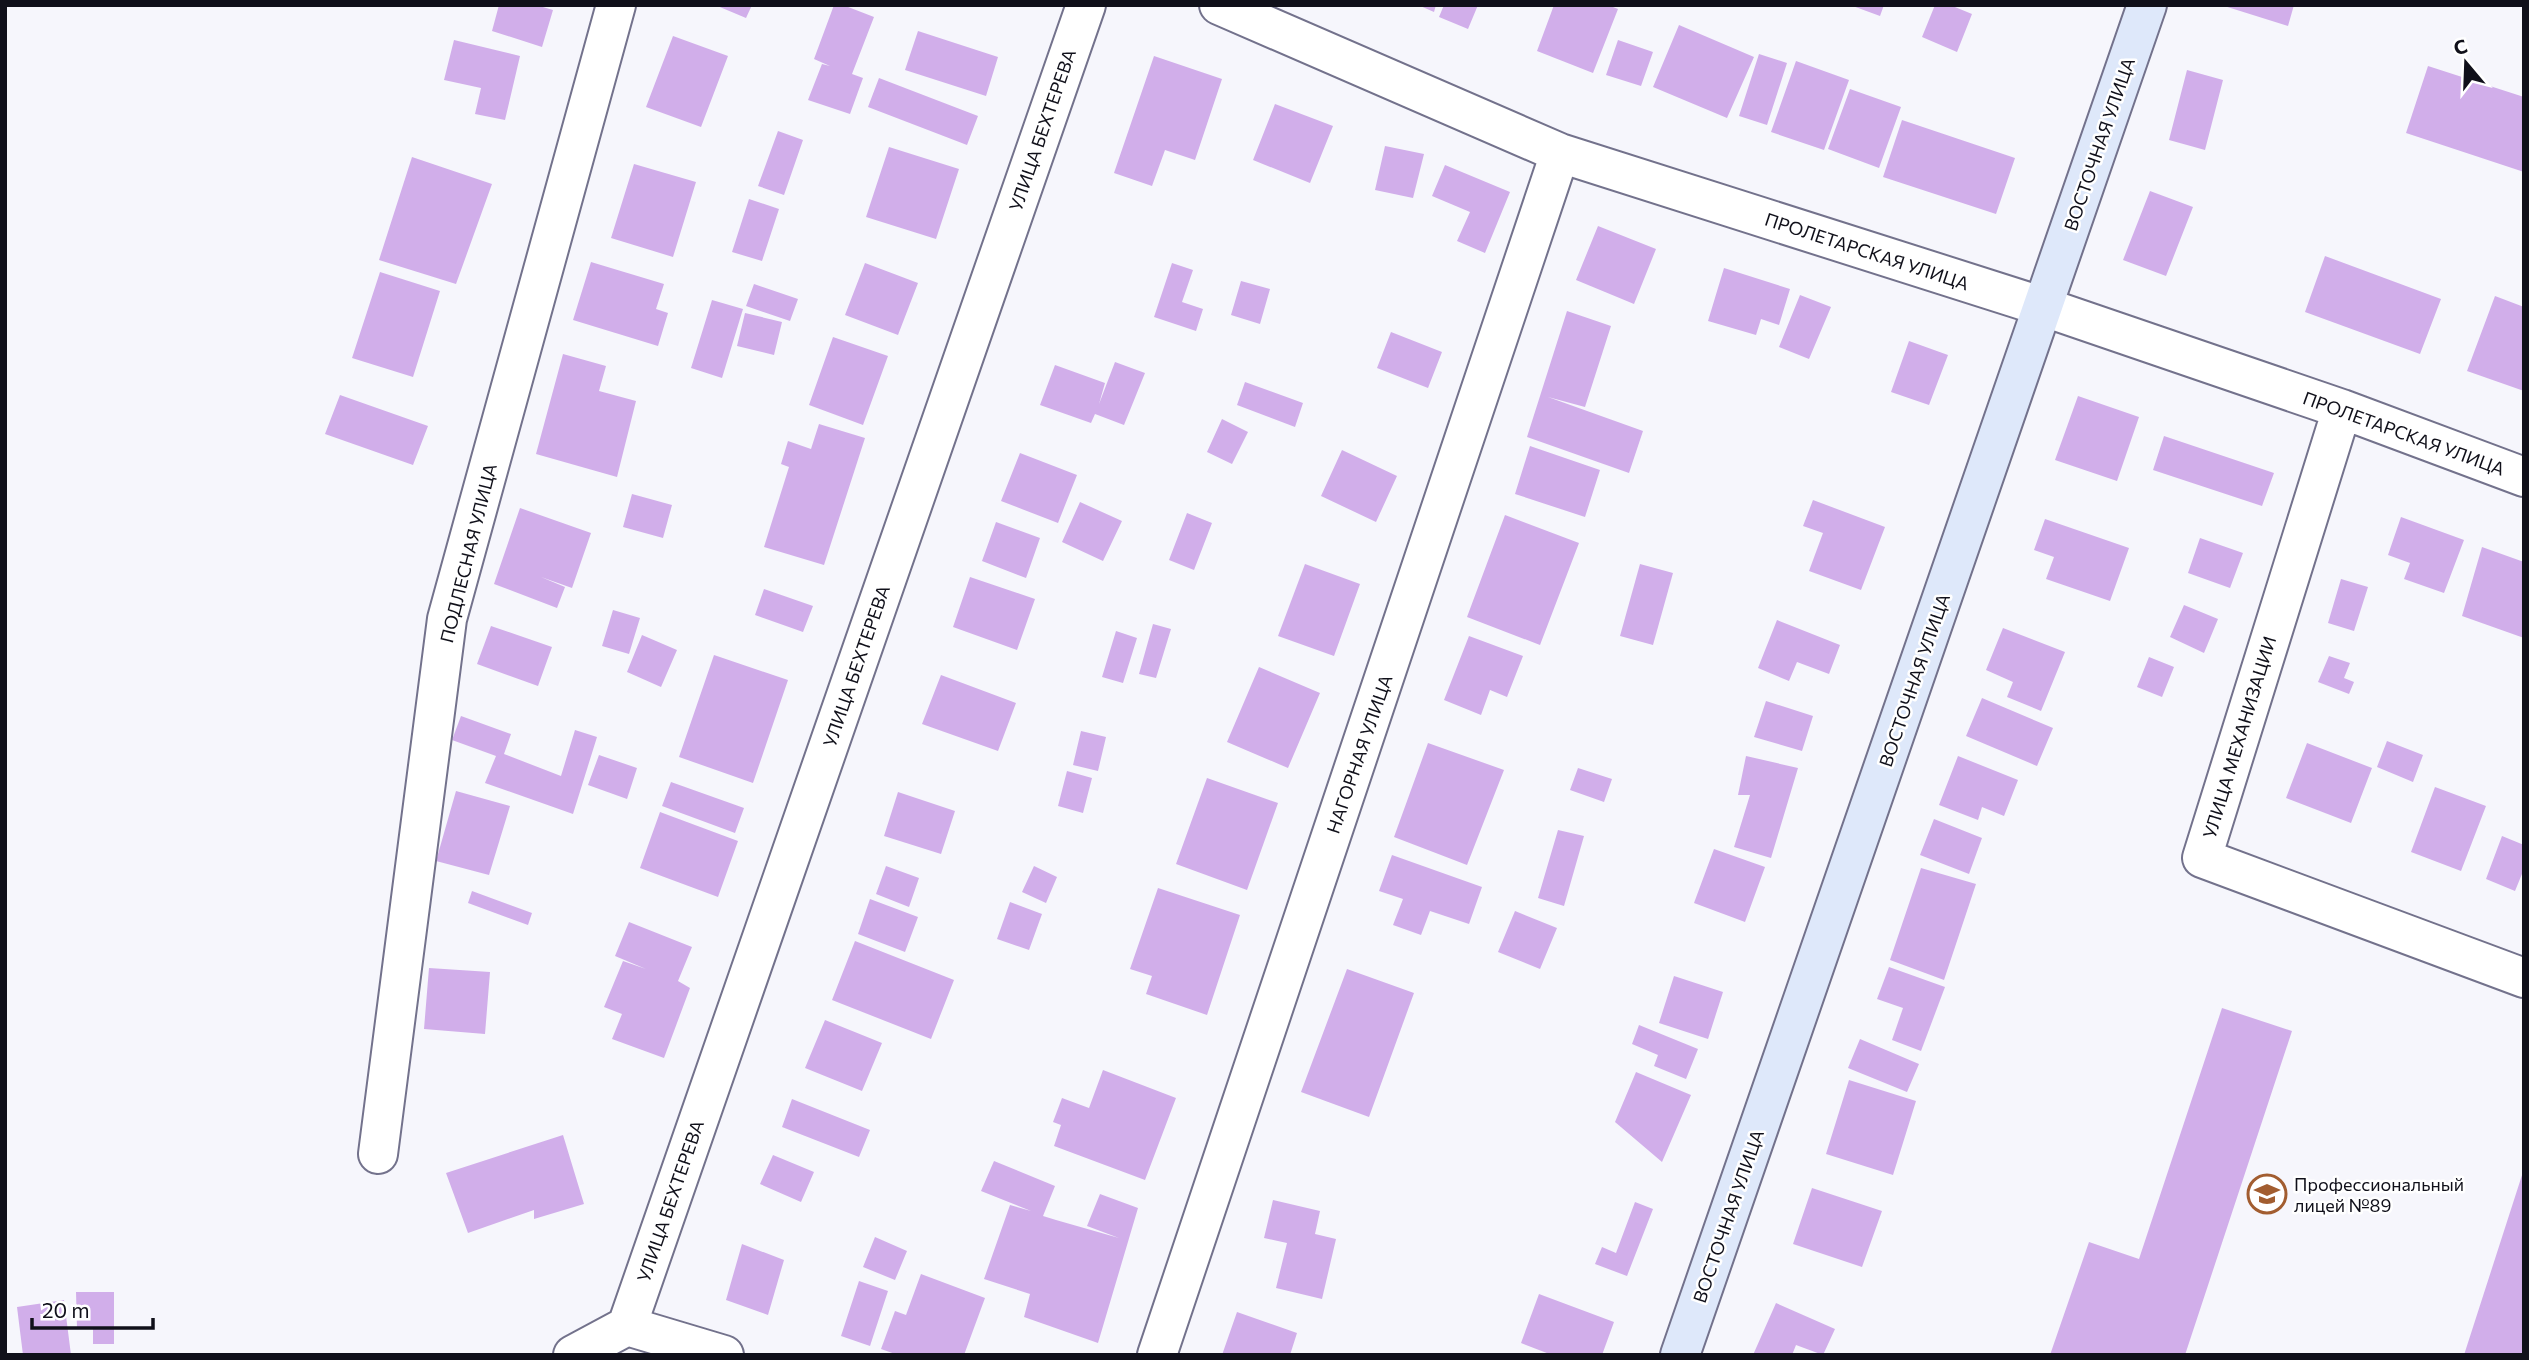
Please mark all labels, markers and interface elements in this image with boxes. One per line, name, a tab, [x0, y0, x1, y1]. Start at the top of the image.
north arrow	[2431, 28, 2501, 98]
text: С	[2450, 33, 2470, 59]
street label: УЛИЦА БЕХТЕРЕВА	[1004, 46, 1080, 214]
street label: ВОСТОЧНАЯ УЛИЦА	[2059, 55, 2139, 233]
street label: ПРОЛЕТАРСКАЯ УЛИЦА	[1762, 208, 1972, 294]
street label: ПРОЛЕТАРСКАЯ УЛИЦА	[2300, 386, 2508, 480]
street label: ПОДЛЕСНАЯ УЛИЦА	[435, 461, 501, 645]
street label: УЛИЦА БЕХТЕРЕВА	[818, 582, 894, 750]
street label: ВОСТОЧНАЯ УЛИЦА	[1874, 591, 1954, 769]
street label: УЛИЦА МЕХАНИЗАЦИИ	[2198, 633, 2280, 841]
street label: НАГОРНАЯ УЛИЦА	[1321, 672, 1397, 836]
street label: УЛИЦА БЕХТЕРЕВА	[632, 1117, 708, 1285]
street label: ВОСТОЧНАЯ УЛИЦА	[1688, 1127, 1768, 1305]
school or university icon: Профессиональный лицей №89	[2246, 1173, 2288, 1215]
place label: Профессиональный лицей №89	[2294, 1173, 2464, 1216]
scale bar	[32, 1286, 152, 1330]
text: 20 m	[42, 1297, 90, 1322]

